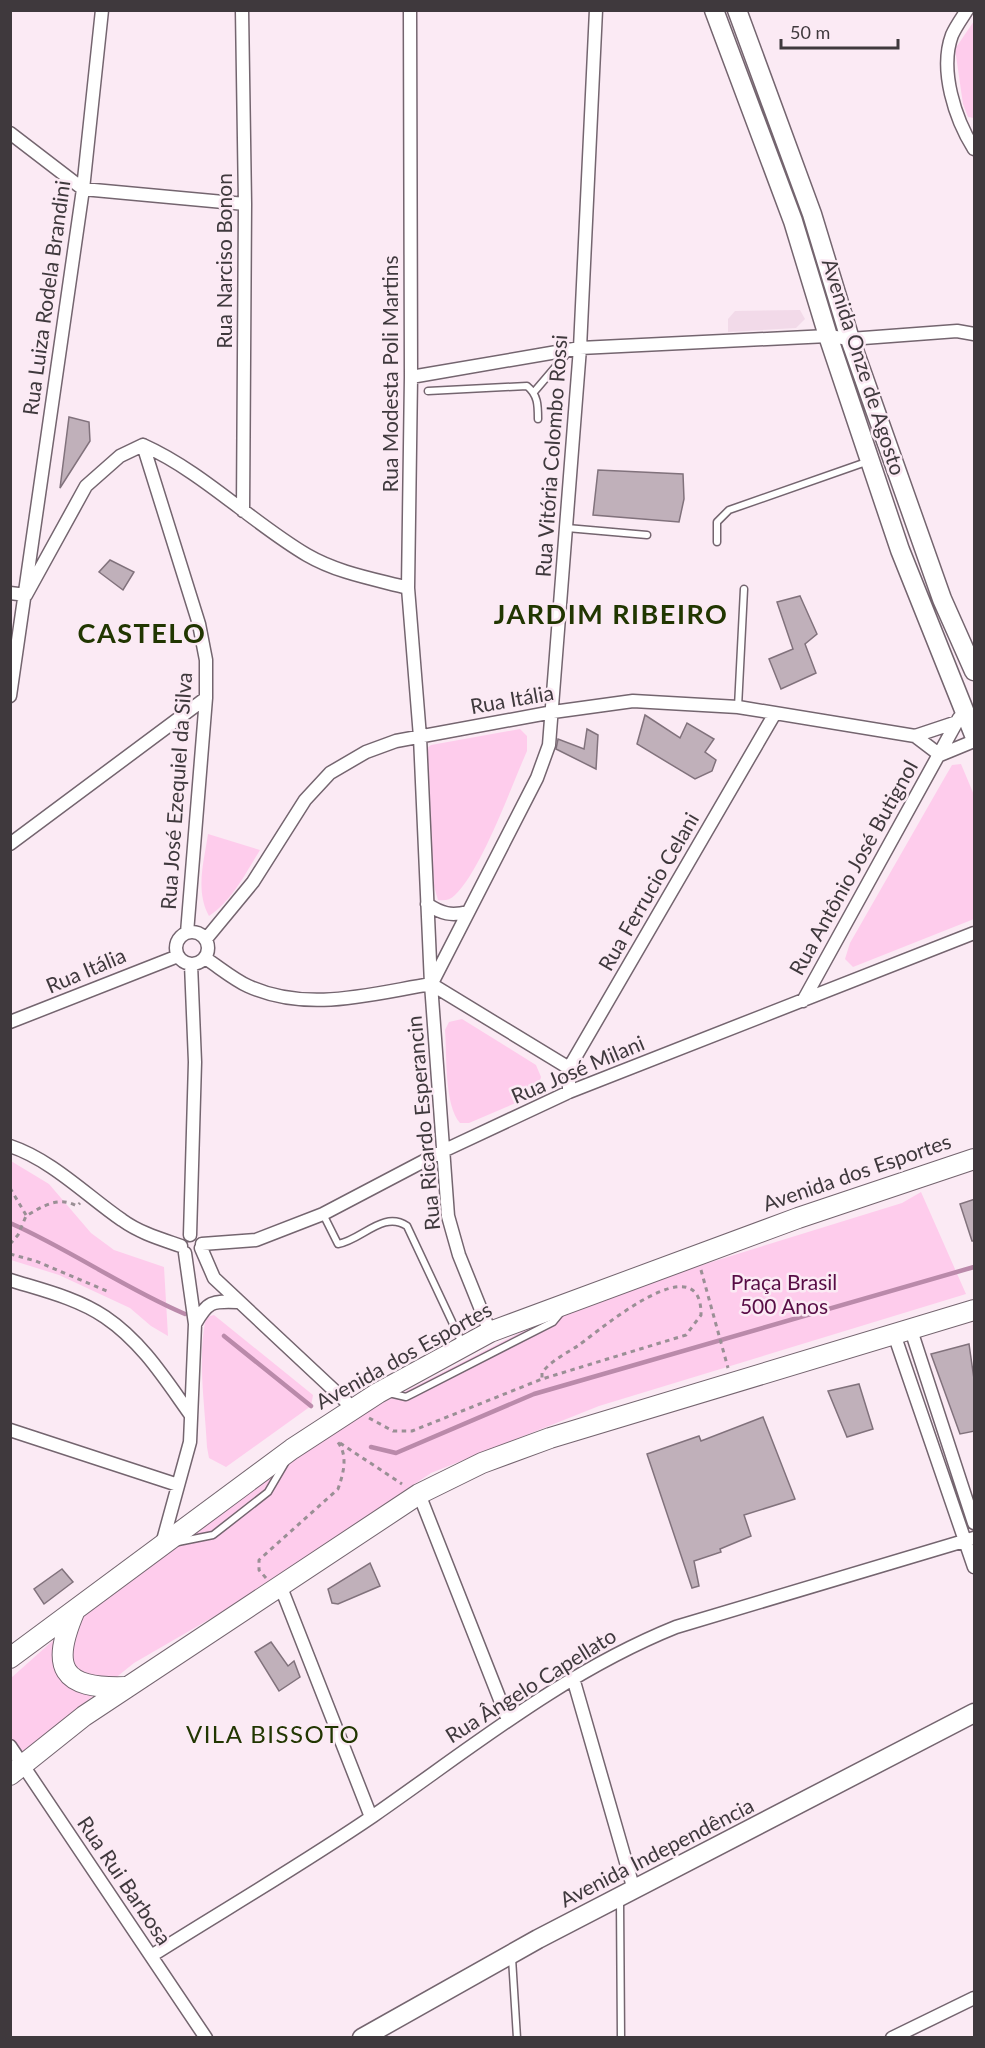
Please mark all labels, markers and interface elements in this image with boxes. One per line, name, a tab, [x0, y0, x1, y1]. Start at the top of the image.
scale bar	[781, 12, 898, 50]
text: 50 m	[790, 21, 830, 43]
street label: Rua Narciso Bonon	[211, 173, 236, 349]
street label: Rua Luiza Rodela Brandini	[17, 179, 74, 417]
street label: Avenida Onze de Agosto	[818, 255, 911, 478]
street label: Rua Modesta Poli Martins	[377, 256, 402, 492]
street label: Rua Vitória Colombo Rossi	[530, 334, 571, 578]
district label: JARDIM RIBEIRO	[494, 597, 728, 630]
district label: CASTELO	[78, 616, 206, 649]
street label: Rua José Ezequiel da Silva	[155, 671, 196, 910]
street label: Rua Itália	[468, 679, 555, 718]
street label: Rua Antônio José Butignol	[783, 756, 922, 979]
street label: Rua Ferrucio Celani	[592, 808, 703, 975]
street label: Rua Itália	[42, 942, 129, 998]
street label: Rua Ricardo Esperancin	[401, 1015, 444, 1231]
street label: Rua José Milani	[507, 1029, 648, 1108]
street label: Avenida dos Esportes	[759, 1128, 954, 1216]
park label: Praça Brasil 500 Anos	[731, 1269, 837, 1318]
street label: Avenida dos Esportes	[311, 1296, 496, 1413]
street label: Rua Ângelo Capellato	[440, 1622, 620, 1747]
district label: VILA BISSOTO	[186, 1719, 360, 1748]
street label: Avenida Independência	[555, 1792, 757, 1911]
street label: Rua Rui Barbosa	[73, 1811, 177, 1949]

